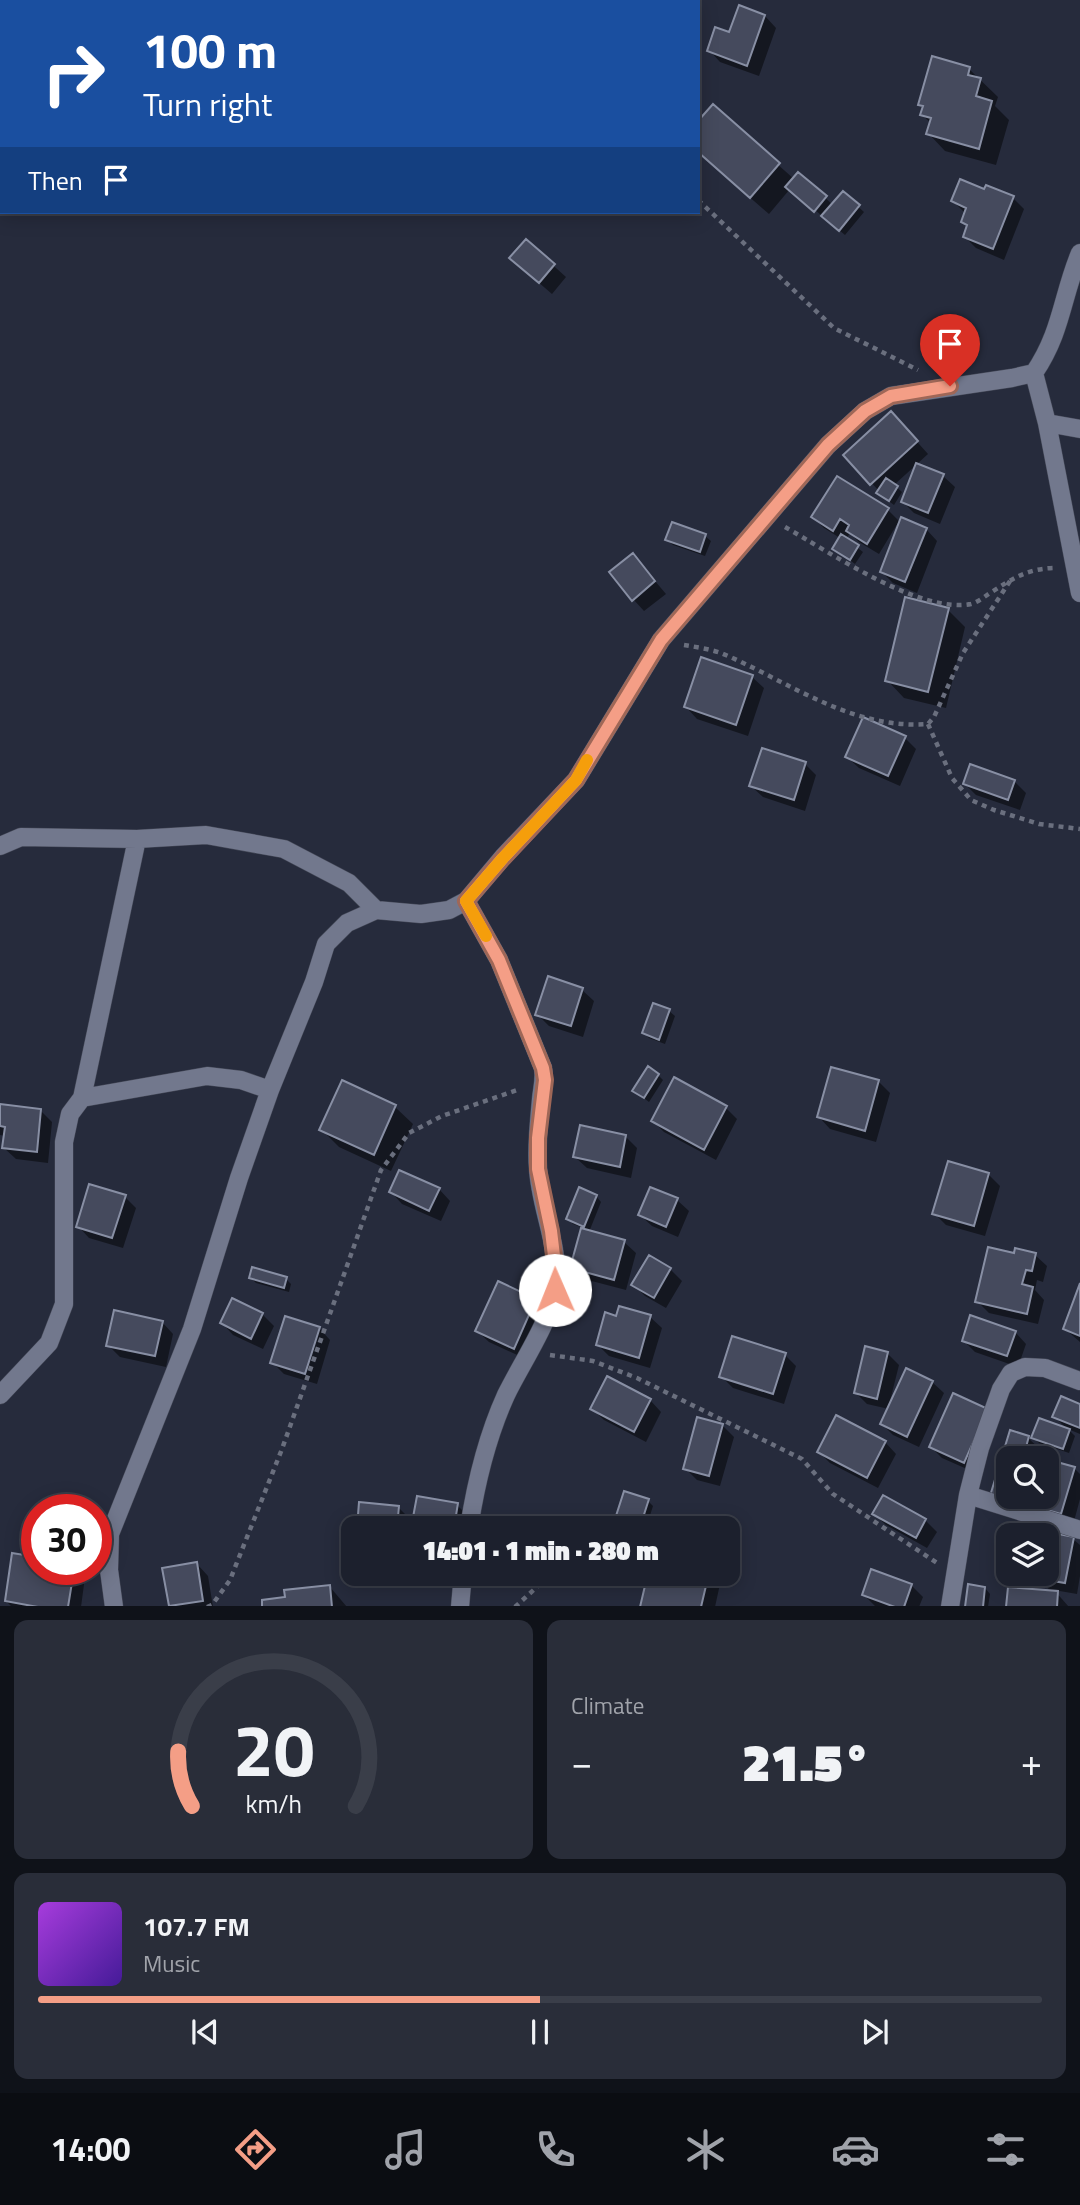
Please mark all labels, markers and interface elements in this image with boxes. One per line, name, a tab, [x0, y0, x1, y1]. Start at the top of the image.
text: 100 m	[143, 12, 277, 87]
icon: right	[28, 28, 119, 119]
text: Turn right	[143, 80, 272, 128]
text: Then	[28, 161, 83, 200]
icon: arrive	[97, 161, 135, 199]
pin	[920, 314, 980, 386]
icon: arrive	[931, 325, 969, 363]
position arrow	[518, 1253, 592, 1327]
map controls	[996, 1446, 1059, 1586]
button: search	[996, 1446, 1059, 1509]
speed limit sign: 30	[21, 1494, 112, 1585]
button: layers	[996, 1523, 1059, 1586]
text: 14:01 · 1 min · 280 m	[422, 1531, 659, 1570]
text: Climate	[571, 1688, 644, 1723]
text: 20	[233, 1694, 314, 1804]
text: 21.5°	[742, 1722, 871, 1801]
text: −	[571, 1733, 592, 1791]
text: +	[1021, 1733, 1042, 1791]
text: km/h	[245, 1784, 302, 1822]
text: 107.7 FM	[143, 1907, 250, 1946]
text: Music	[143, 1946, 200, 1981]
icon: previous	[186, 2013, 224, 2051]
icon: pause	[521, 2013, 559, 2051]
icon: next	[856, 2013, 894, 2051]
text: 14:00	[50, 2125, 130, 2173]
icon: directions	[231, 2125, 280, 2174]
icon: music	[381, 2125, 430, 2174]
icon: phone	[531, 2125, 580, 2174]
icon: climate	[681, 2125, 730, 2174]
icon: car	[831, 2125, 880, 2174]
icon: filters	[981, 2125, 1030, 2174]

